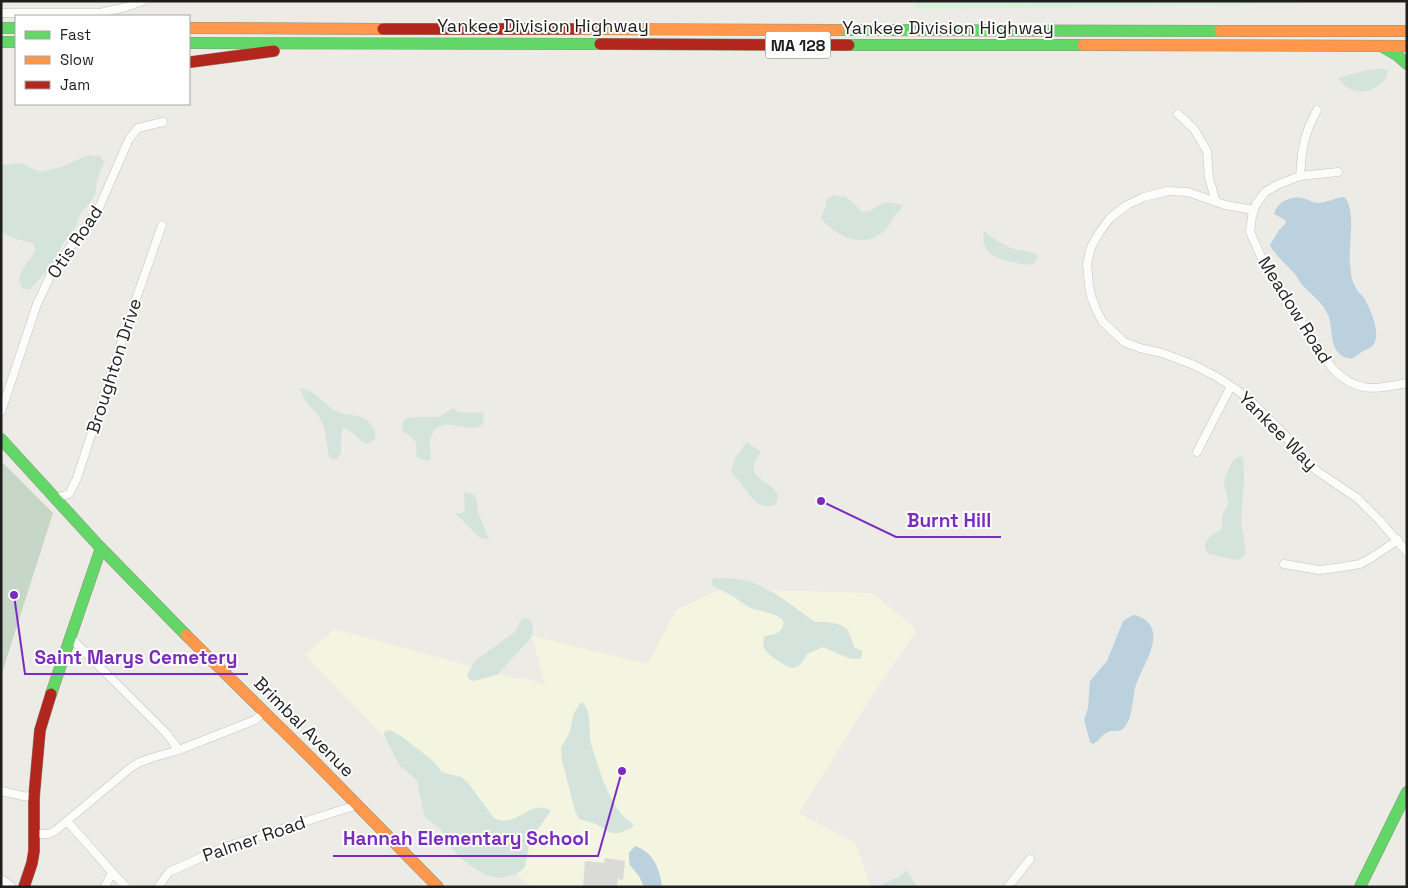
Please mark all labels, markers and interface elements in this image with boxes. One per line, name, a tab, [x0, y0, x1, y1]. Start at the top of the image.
street label: Yankee Division Highway	[437, 14, 649, 37]
legend	[15, 15, 190, 105]
street label: Yankee Division Highway	[842, 16, 1054, 39]
text: Fast	[60, 25, 91, 44]
road number: MA 128	[766, 32, 830, 58]
text: Slow	[60, 50, 94, 69]
text: Jam	[60, 75, 90, 94]
street label: Otis Road	[42, 201, 107, 283]
street label: Meadow Road	[1253, 252, 1338, 368]
street label: Broughton Drive	[81, 295, 146, 436]
street label: Yankee Way	[1234, 386, 1323, 475]
callout: Burnt Hill	[896, 503, 1001, 537]
text: Burnt Hill	[907, 508, 991, 533]
callout: Saint Marys Cemetery	[25, 640, 248, 674]
text: Saint Marys Cemetery	[35, 645, 237, 670]
street label: Brimbal Avenue	[249, 672, 359, 782]
street label: Palmer Road	[199, 810, 308, 867]
callout: Hannah Elementary School	[333, 822, 598, 856]
text: Hannah Elementary School	[343, 826, 589, 851]

